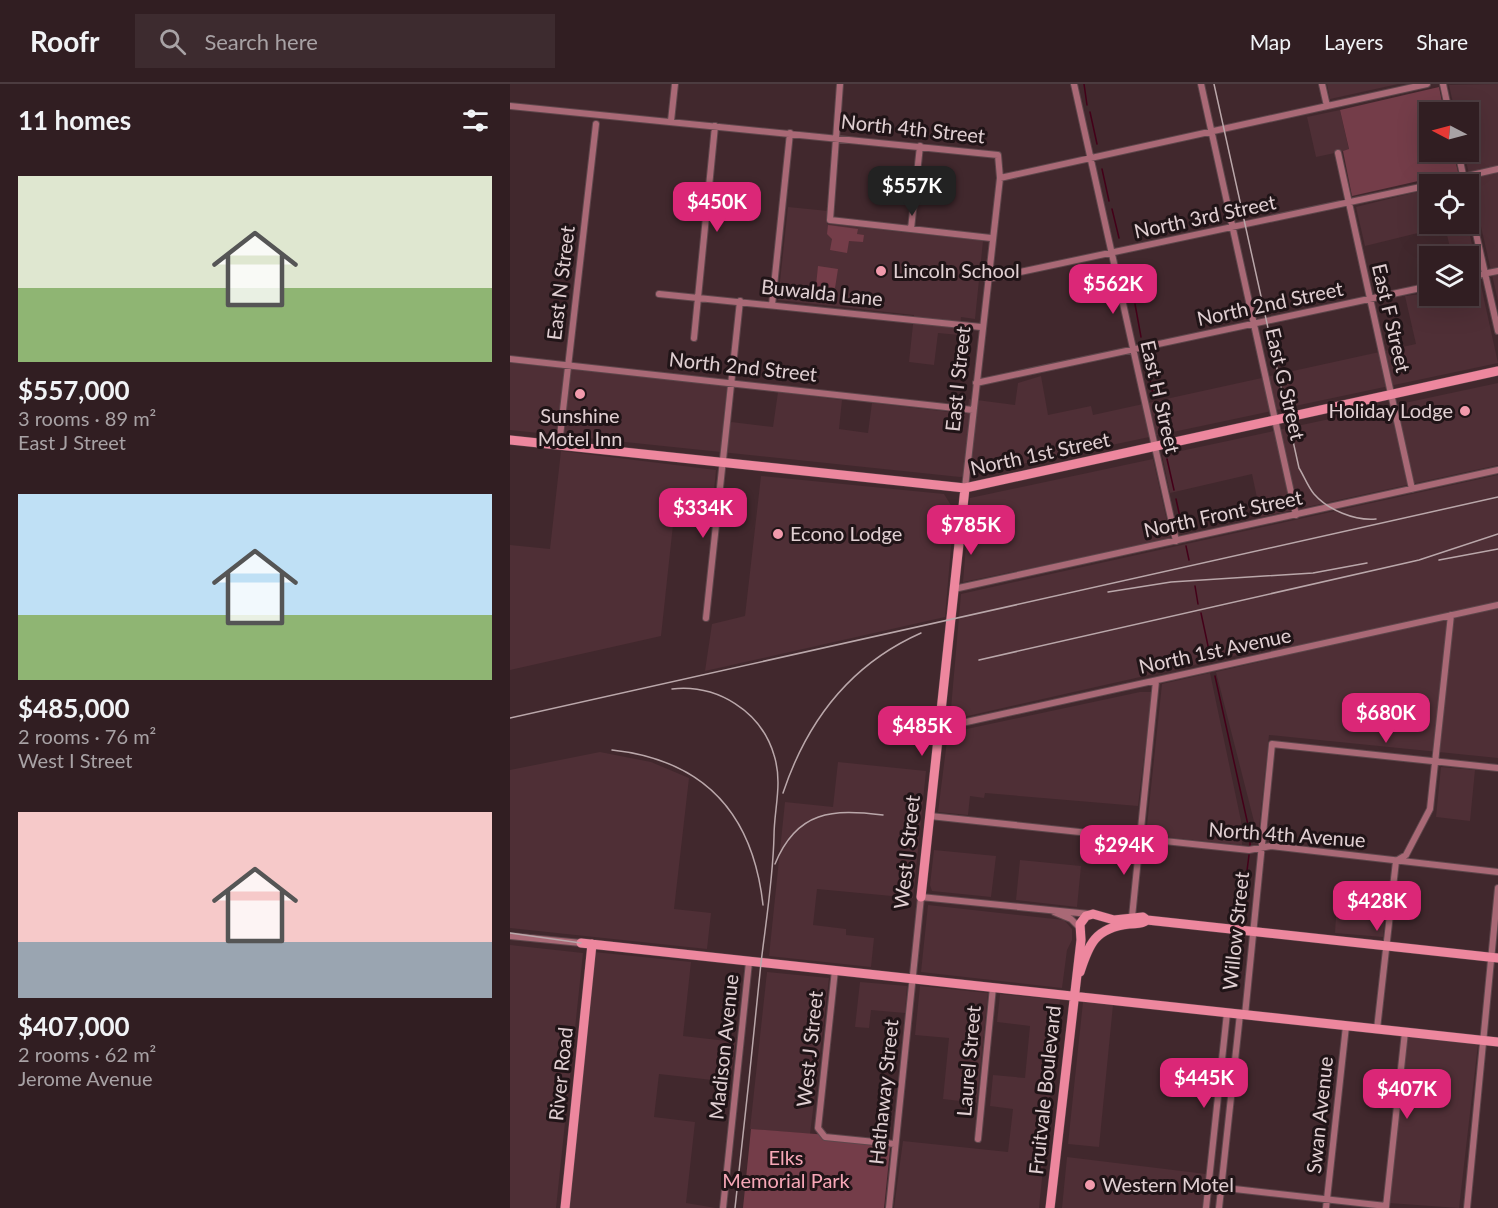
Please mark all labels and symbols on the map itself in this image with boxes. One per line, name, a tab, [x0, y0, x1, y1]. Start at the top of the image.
north arrow	[1419, 102, 1479, 162]
street label: North 4th Street	[840, 109, 986, 148]
pin: $557K	[870, 166, 954, 217]
pin: $450K	[675, 182, 759, 233]
street label: North 3rd Street	[1132, 189, 1278, 243]
street label: East N Street	[541, 224, 579, 342]
place label: Lincoln School	[893, 258, 1020, 282]
street label: East F Street	[1368, 261, 1416, 375]
marker: Lincoln School	[874, 264, 888, 278]
pin: $562K	[1071, 264, 1155, 315]
street label: Buwalda Lane	[760, 274, 884, 310]
street label: North 2nd Street	[1195, 276, 1345, 330]
street label: East I Street	[940, 325, 974, 433]
street label: East G Street	[1261, 325, 1311, 442]
street label: East H Street	[1136, 338, 1186, 456]
street label: North 2nd Street	[668, 346, 818, 386]
marker: Sunshine Motel Inn	[573, 387, 587, 401]
place label: Holiday Lodge	[1328, 398, 1453, 422]
place label: Sunshine Motel Inn	[538, 403, 622, 450]
marker: Holiday Lodge	[1458, 404, 1472, 418]
street label: North 1st Street	[968, 426, 1112, 480]
street label: North Front Street	[1141, 484, 1304, 542]
pin: $334K	[661, 488, 745, 539]
pin: $785K	[929, 505, 1013, 556]
place label: Econo Lodge	[790, 521, 902, 545]
marker: Econo Lodge	[771, 527, 785, 541]
street label: North 1st Avenue	[1136, 622, 1293, 678]
pin: $680K	[1344, 693, 1428, 744]
pin: $485K	[880, 706, 964, 757]
street label: West I Street	[888, 794, 924, 910]
street label: North 4th Avenue	[1208, 817, 1367, 851]
pin: $294K	[1082, 825, 1166, 876]
street label: Willow Street	[1217, 870, 1253, 991]
pin: $428K	[1335, 881, 1419, 932]
street label: Madison Avenue	[703, 973, 743, 1121]
street label: West J Street	[791, 990, 827, 1108]
street label: Laurel Street	[951, 1004, 985, 1117]
street label: Fruitvale Boulevard	[1023, 1004, 1065, 1176]
street label: Hathaway Street	[863, 1018, 903, 1166]
street label: River Road	[543, 1026, 577, 1122]
street label: Swan Avenue	[1301, 1055, 1337, 1175]
pin: $445K	[1162, 1058, 1246, 1109]
pin: $407K	[1365, 1069, 1449, 1120]
park label: Elks Memorial Park	[722, 1145, 851, 1192]
place label: Western Motel	[1102, 1172, 1234, 1196]
marker: Western Motel	[1083, 1178, 1097, 1192]

